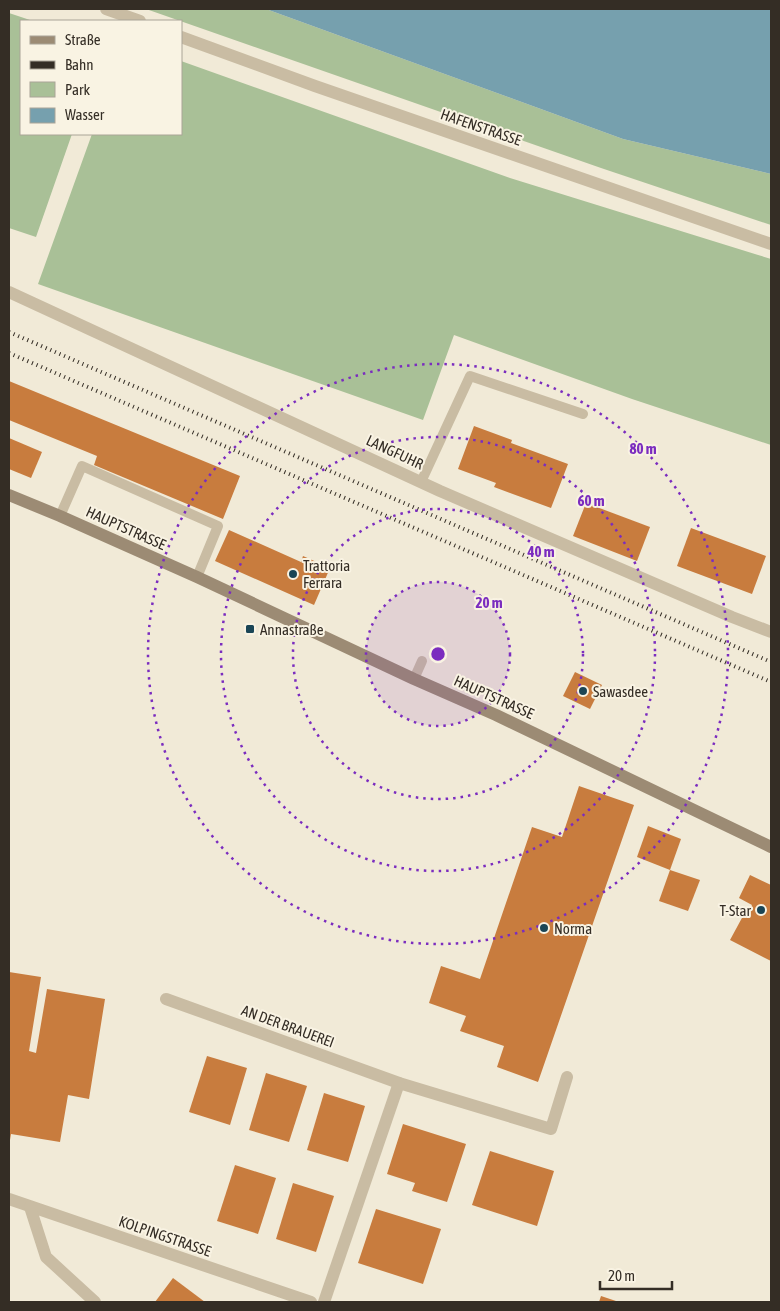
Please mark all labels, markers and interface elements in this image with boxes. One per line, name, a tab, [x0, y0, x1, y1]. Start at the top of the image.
legend	[20, 20, 182, 135]
text: Straße	[65, 31, 101, 48]
text: Bahn	[65, 56, 94, 73]
text: Park	[65, 81, 90, 98]
street label: HAFENSTRASSE	[438, 105, 524, 149]
text: Wasser	[65, 106, 105, 123]
street label: LANGFUHR	[364, 431, 427, 473]
text: 80 m	[630, 440, 657, 457]
text: 60 m	[578, 492, 605, 509]
street label: HAUPTSTRASSE	[83, 503, 169, 553]
text: 40 m	[527, 543, 555, 560]
place label: Trattoria Ferrara	[303, 557, 350, 591]
marker: Trattoria Ferrara	[287, 568, 299, 580]
text: 20 m	[476, 594, 503, 611]
place label: Annastraße	[260, 621, 324, 638]
marker: Annastraße	[244, 623, 256, 635]
centre of rings	[429, 645, 447, 663]
street label: HAUPTSTRASSE	[451, 672, 537, 722]
place label: Sawasdee	[593, 683, 648, 700]
marker: Sawasdee	[577, 685, 589, 697]
place label: T-Star	[719, 902, 752, 919]
marker: T-Star	[755, 904, 767, 916]
place label: Norma	[554, 920, 592, 937]
marker: Norma	[538, 922, 550, 934]
street label: AN DER BRAUEREI	[239, 1001, 337, 1051]
street label: KOLPINGSTRASSE	[117, 1212, 214, 1260]
scale bar	[600, 1258, 672, 1290]
text: 20 m	[608, 1267, 635, 1284]

